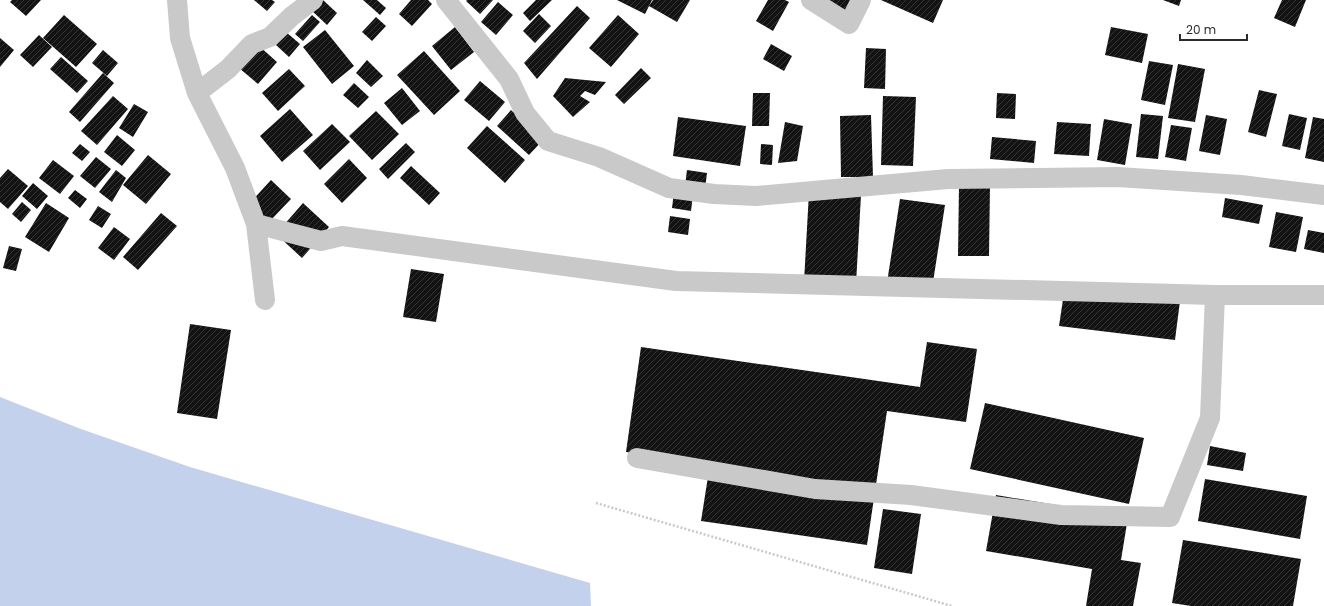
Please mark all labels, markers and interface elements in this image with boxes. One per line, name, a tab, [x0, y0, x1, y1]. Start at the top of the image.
scale bar	[1180, 16, 1247, 42]
text: 20 m	[1186, 21, 1216, 38]

